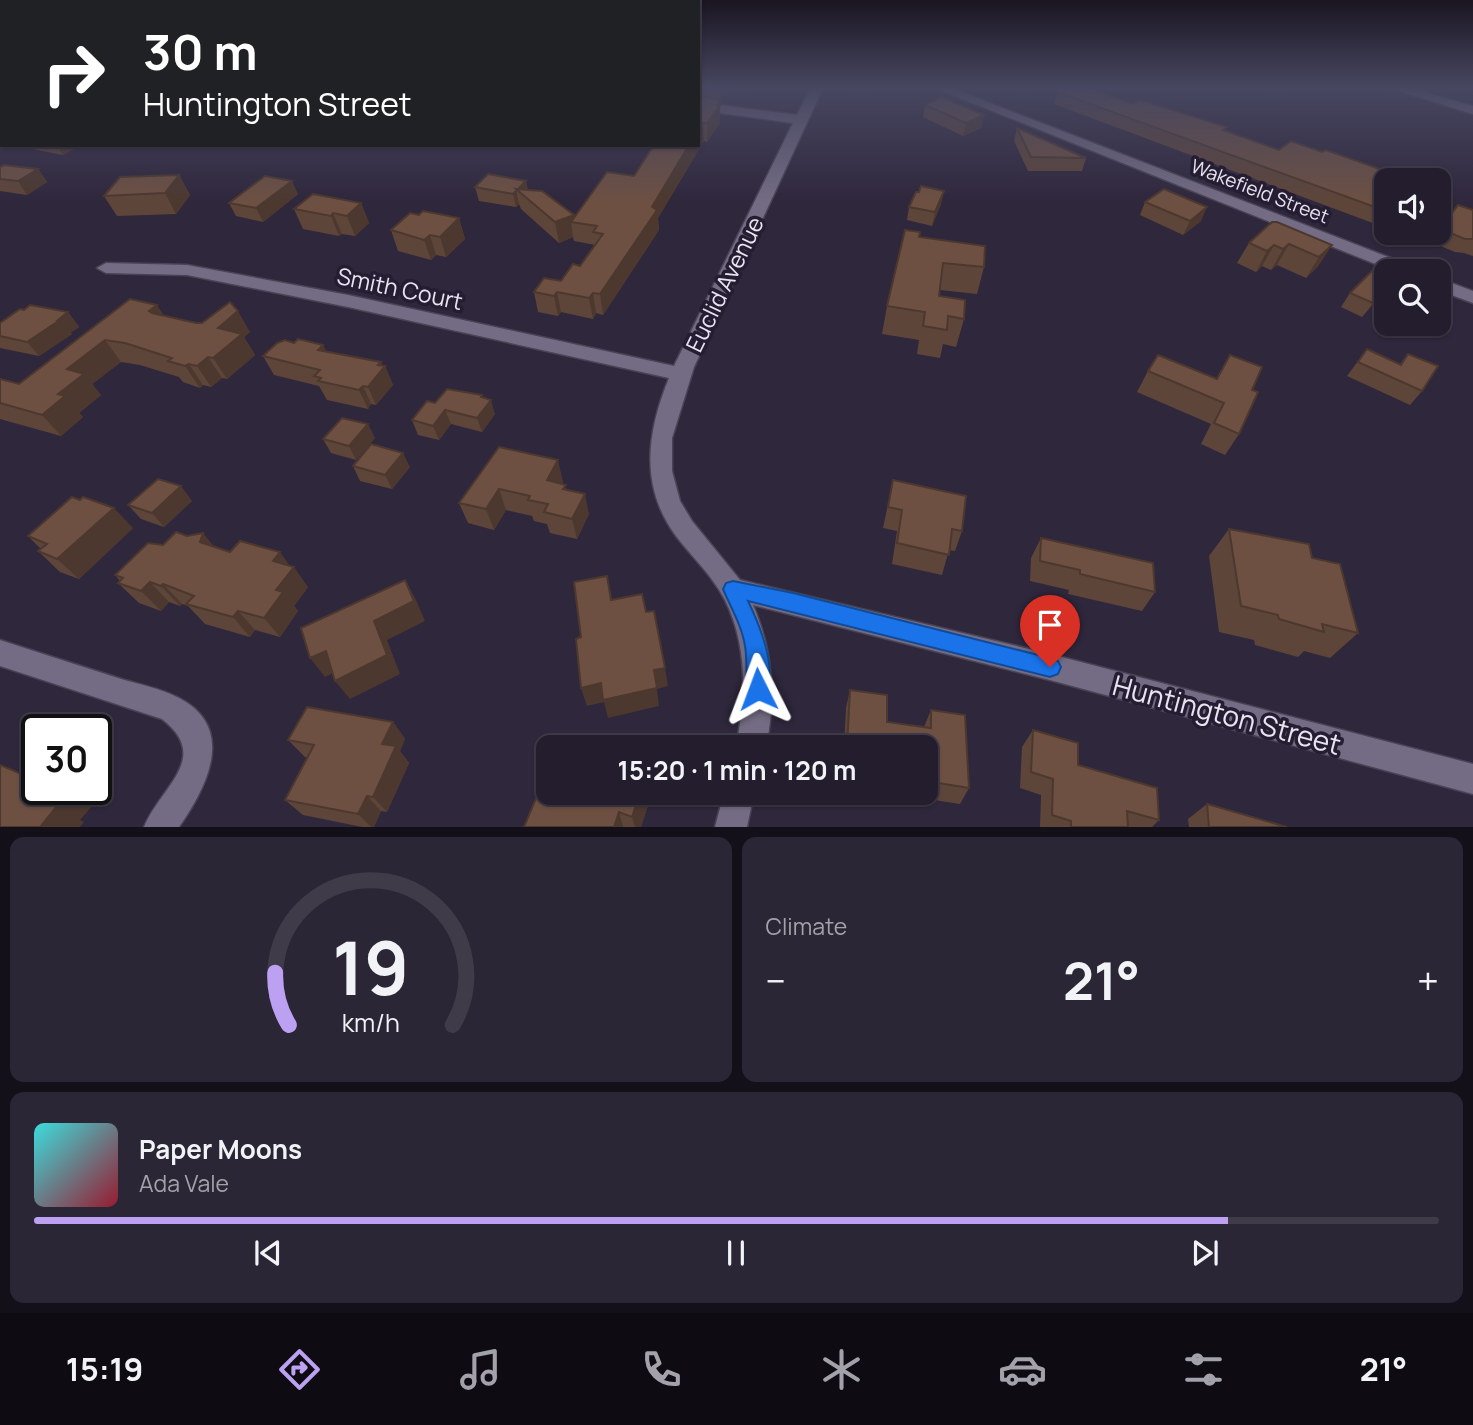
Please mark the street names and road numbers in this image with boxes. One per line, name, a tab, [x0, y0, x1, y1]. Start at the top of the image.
street label: Wakefield Street	[1187, 153, 1333, 229]
street label: Euclid Avenue	[677, 211, 771, 357]
street label: Smith Court	[334, 259, 466, 317]
street label: Huntington Street	[1109, 665, 1345, 763]

